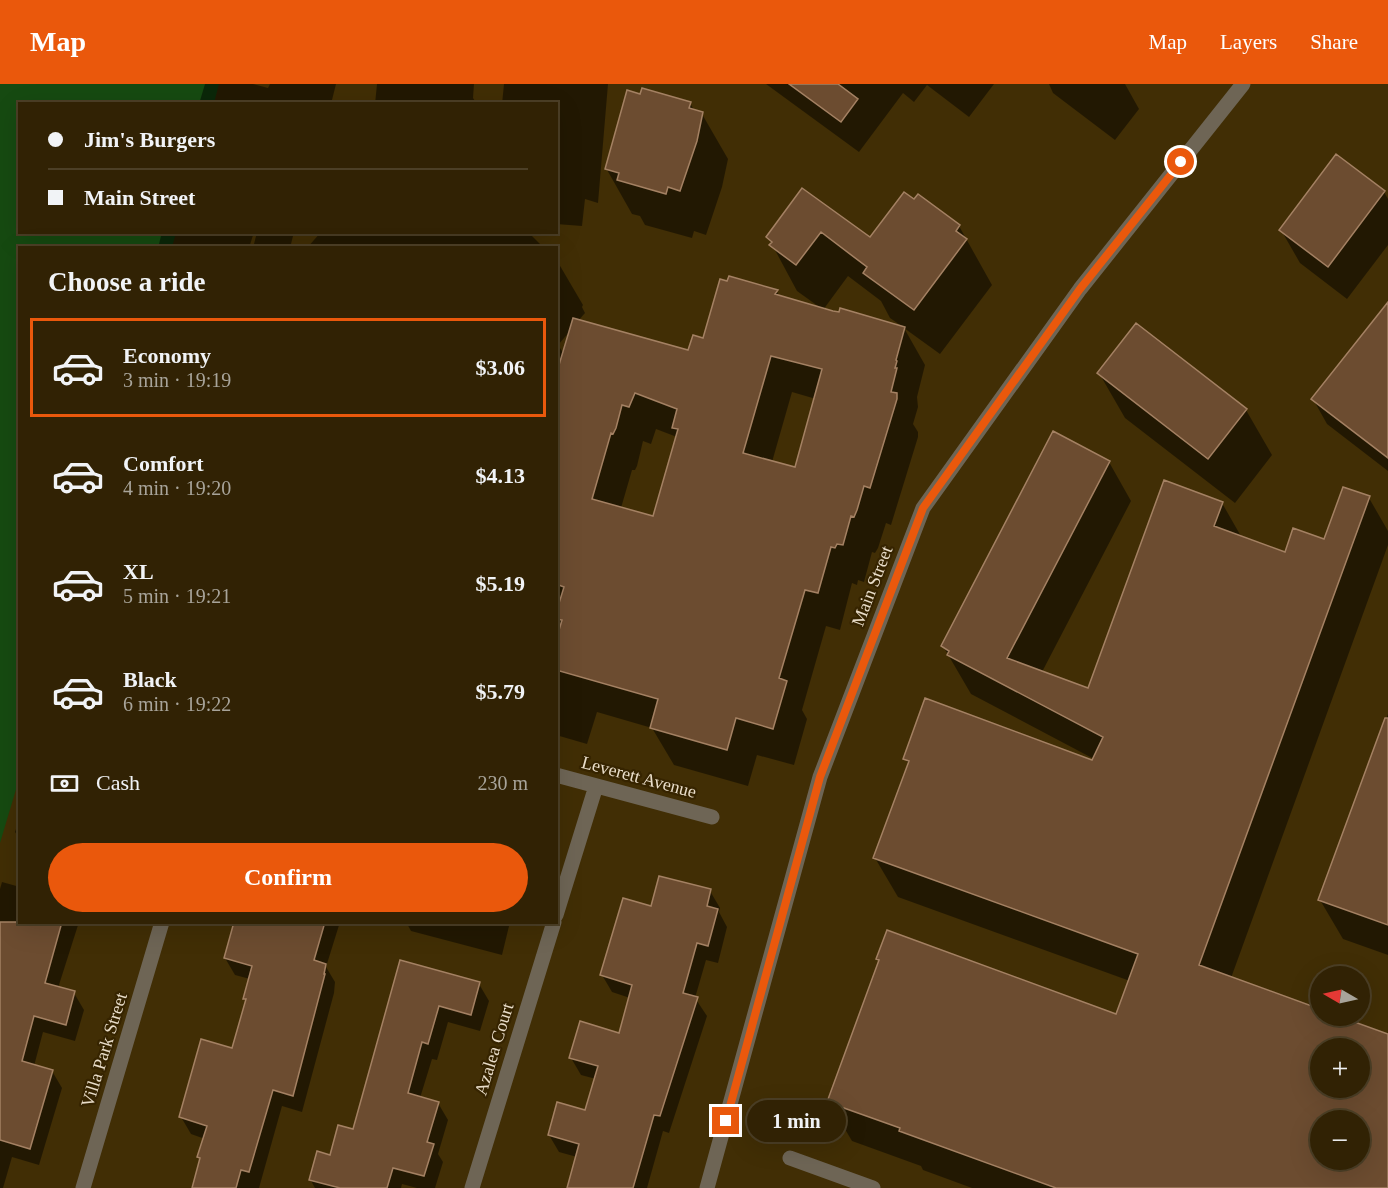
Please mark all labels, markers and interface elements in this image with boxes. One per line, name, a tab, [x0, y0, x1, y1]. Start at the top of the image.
text: Map	[30, 26, 86, 57]
text: Map	[1149, 30, 1187, 54]
text: Layers	[1220, 30, 1277, 54]
text: Share	[1310, 30, 1358, 54]
text: Jim's Burgers	[84, 127, 215, 152]
route start	[1167, 148, 1194, 175]
text: Main Street	[84, 185, 195, 210]
text: Choose a ride	[48, 267, 206, 297]
icon: car	[51, 341, 105, 395]
text: Economy	[123, 343, 211, 368]
text: $3.06	[476, 355, 525, 380]
text: 3 min · 19:19	[123, 369, 231, 391]
icon: car	[51, 449, 105, 503]
text: Comfort	[123, 451, 204, 476]
text: $4.13	[476, 463, 525, 488]
text: 4 min · 19:20	[123, 477, 231, 499]
street label: Main Street	[848, 543, 896, 629]
icon: car	[51, 557, 105, 611]
text: XL	[123, 559, 154, 584]
text: $5.19	[476, 571, 525, 596]
text: 5 min · 19:21	[123, 585, 231, 607]
icon: car	[51, 665, 105, 719]
text: Black	[123, 667, 177, 692]
text: $5.79	[476, 679, 525, 704]
text: 6 min · 19:22	[123, 693, 231, 715]
street label: Leverett Avenue	[579, 752, 699, 802]
icon: cash	[48, 767, 81, 800]
text: Cash	[96, 770, 140, 795]
text: 230 m	[477, 772, 528, 794]
button: Confirm	[48, 843, 528, 912]
north arrow	[1310, 966, 1370, 1026]
map controls	[1310, 966, 1370, 1170]
street label: Villa Park Street	[77, 990, 131, 1110]
street label: Azalea Court	[470, 1000, 518, 1098]
button: +	[1310, 1038, 1370, 1098]
callout: 1 min	[747, 1100, 846, 1142]
route end	[712, 1107, 739, 1134]
text: 1 min	[772, 1110, 821, 1132]
button: −	[1310, 1110, 1370, 1170]

